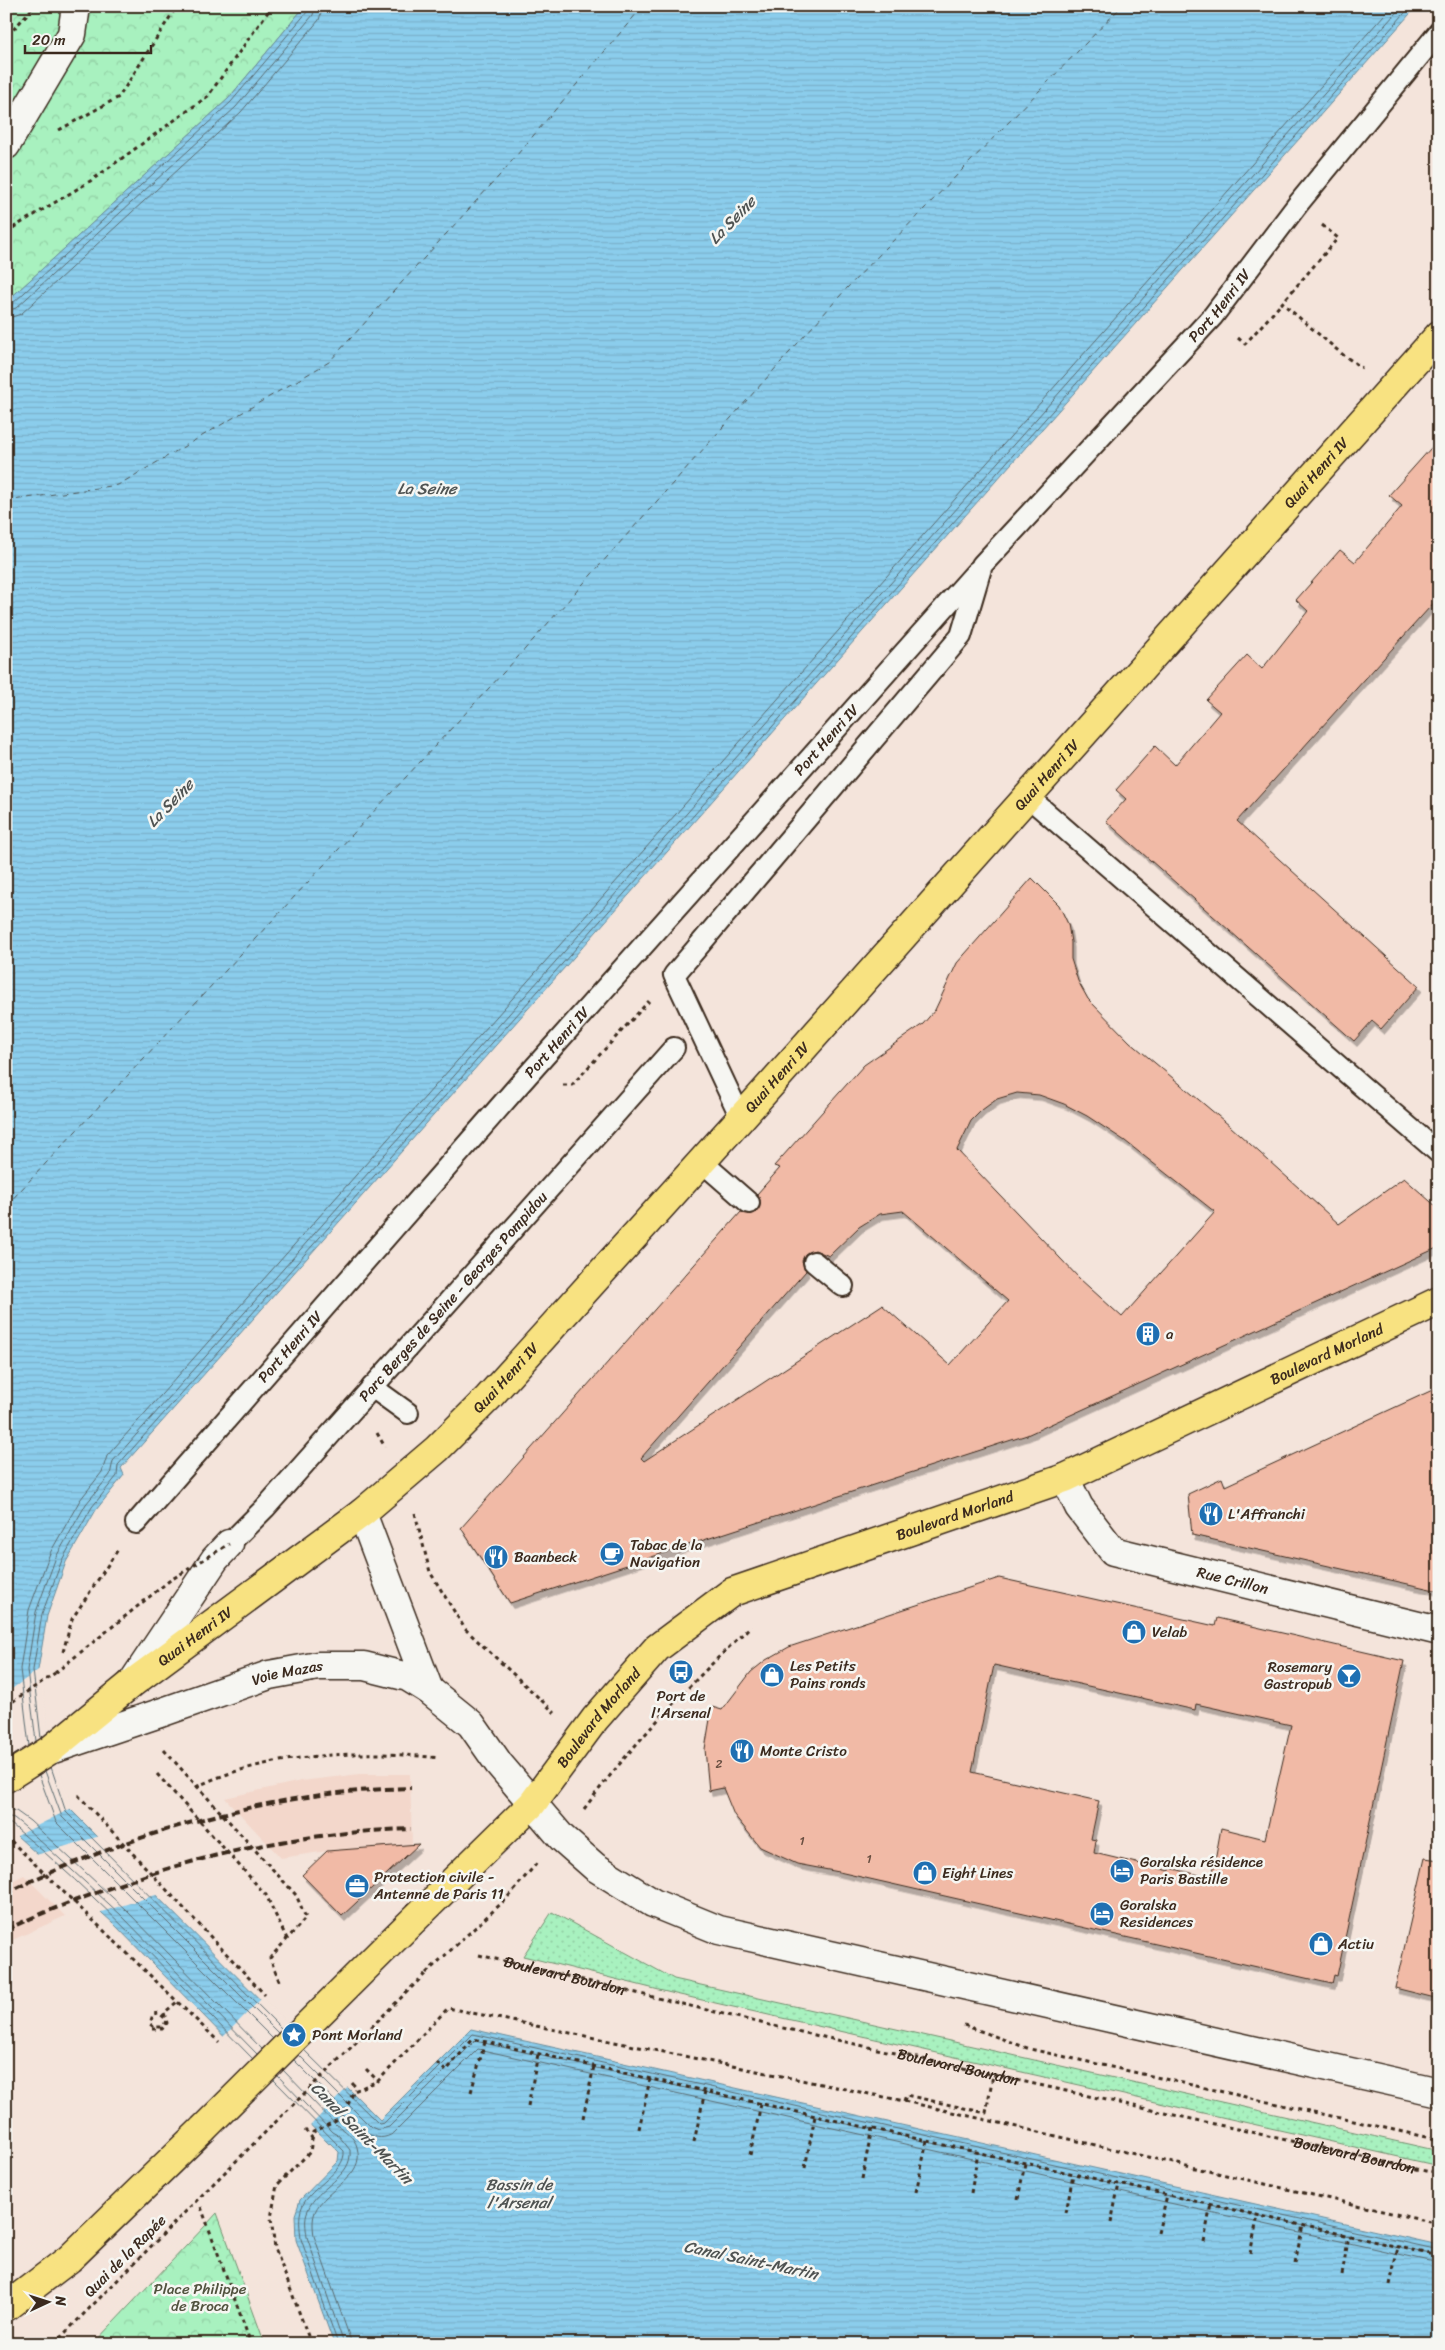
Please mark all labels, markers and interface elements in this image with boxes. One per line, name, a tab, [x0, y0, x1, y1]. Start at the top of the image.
scale bar	[25, 22, 151, 54]
text: 20 m	[32, 27, 66, 53]
water label: La Seine	[701, 187, 764, 251]
street label: Port Henri IV	[1182, 263, 1258, 348]
street label: Quai Henri IV	[1277, 431, 1356, 515]
water label: La Seine	[397, 474, 458, 503]
street label: Port Henri IV	[787, 698, 866, 782]
street label: Quai Henri IV	[1007, 733, 1086, 817]
water label: La Seine	[139, 770, 202, 834]
street label: Port Henri IV	[518, 1000, 596, 1084]
street label: Quai Henri IV	[738, 1035, 817, 1119]
street label: Parc Berges de Seine - Georges Pompidou	[352, 1185, 554, 1408]
street label: Port Henri IV	[251, 1305, 329, 1389]
street label: Boulevard Morland	[1265, 1316, 1389, 1392]
building icon: a	[1135, 1321, 1161, 1347]
place label: a	[1166, 1321, 1174, 1347]
street label: Quai Henri IV	[466, 1336, 546, 1420]
street label: Boulevard Morland	[892, 1483, 1018, 1548]
restaurant icon: L'Affranchi	[1198, 1501, 1224, 1527]
place label: L'Affranchi	[1228, 1501, 1306, 1527]
place label: Tabac de la Navigation	[630, 1532, 703, 1575]
cafe icon: Tabac de la Navigation	[599, 1541, 625, 1567]
restaurant icon: Baanbeck	[483, 1544, 509, 1570]
place label: Baanbeck	[514, 1544, 578, 1570]
street label: Rue Crillon	[1194, 1559, 1271, 1602]
street label: Quai Henri IV	[152, 1599, 239, 1673]
shop icon: Velab	[1121, 1619, 1147, 1645]
place label: Velab	[1152, 1619, 1187, 1645]
street label: Voie Mazas	[248, 1653, 323, 1693]
place label: Les Petits Pains ronds	[790, 1653, 866, 1696]
place label: Rosemary Gastropub	[1264, 1654, 1332, 1697]
bus stop icon: Port de l'Arsenal	[668, 1659, 694, 1685]
street label: Boulevard Morland	[550, 1661, 648, 1774]
shop icon: Les Petits Pains ronds	[759, 1662, 785, 1688]
bar icon: Rosemary Gastropub	[1336, 1663, 1362, 1689]
place label: Port de l'Arsenal	[651, 1683, 712, 1726]
restaurant icon: Monte Cristo	[729, 1738, 755, 1764]
place label: Monte Cristo	[760, 1738, 847, 1764]
house number: 2	[716, 1753, 723, 1775]
house number: 1	[799, 1830, 805, 1852]
house number: 1	[866, 1848, 872, 1870]
place label: Goralska résidence Paris Bastille	[1140, 1849, 1263, 1892]
hotel icon: Goralska résidence Paris Bastille	[1109, 1858, 1135, 1884]
shop icon: Eight Lines	[912, 1860, 938, 1886]
place label: Eight Lines	[942, 1860, 1013, 1886]
place label: Protection civile - Antenne de Paris 11	[373, 1864, 504, 1907]
office icon: Protection civile - Antenne de Paris 11	[344, 1873, 370, 1899]
place label: Goralska Residences	[1120, 1892, 1193, 1935]
hotel icon: Goralska Residences	[1089, 1901, 1115, 1927]
shop icon: Actiu	[1308, 1931, 1334, 1957]
place label: Actiu	[1337, 1931, 1374, 1957]
street label: Boulevard Bourdon	[501, 1948, 628, 2003]
place icon: Pont Morland	[281, 2022, 307, 2048]
place label: Pont Morland	[312, 2022, 403, 2048]
street label: Boulevard Bourdon	[895, 2041, 1021, 2093]
water label: Canal Saint-Martin	[304, 2075, 422, 2193]
street label: Boulevard Bourdon	[1291, 2129, 1418, 2181]
water label: Bassin de l'Arsenal	[486, 2170, 554, 2217]
street label: Quai de la Rapée	[77, 2208, 173, 2304]
water label: Canal Saint-Martin	[681, 2232, 823, 2289]
park label: Place Philippe de Broca	[154, 2276, 247, 2319]
north arrow	[22, 2278, 72, 2328]
text: N	[48, 2294, 73, 2307]

